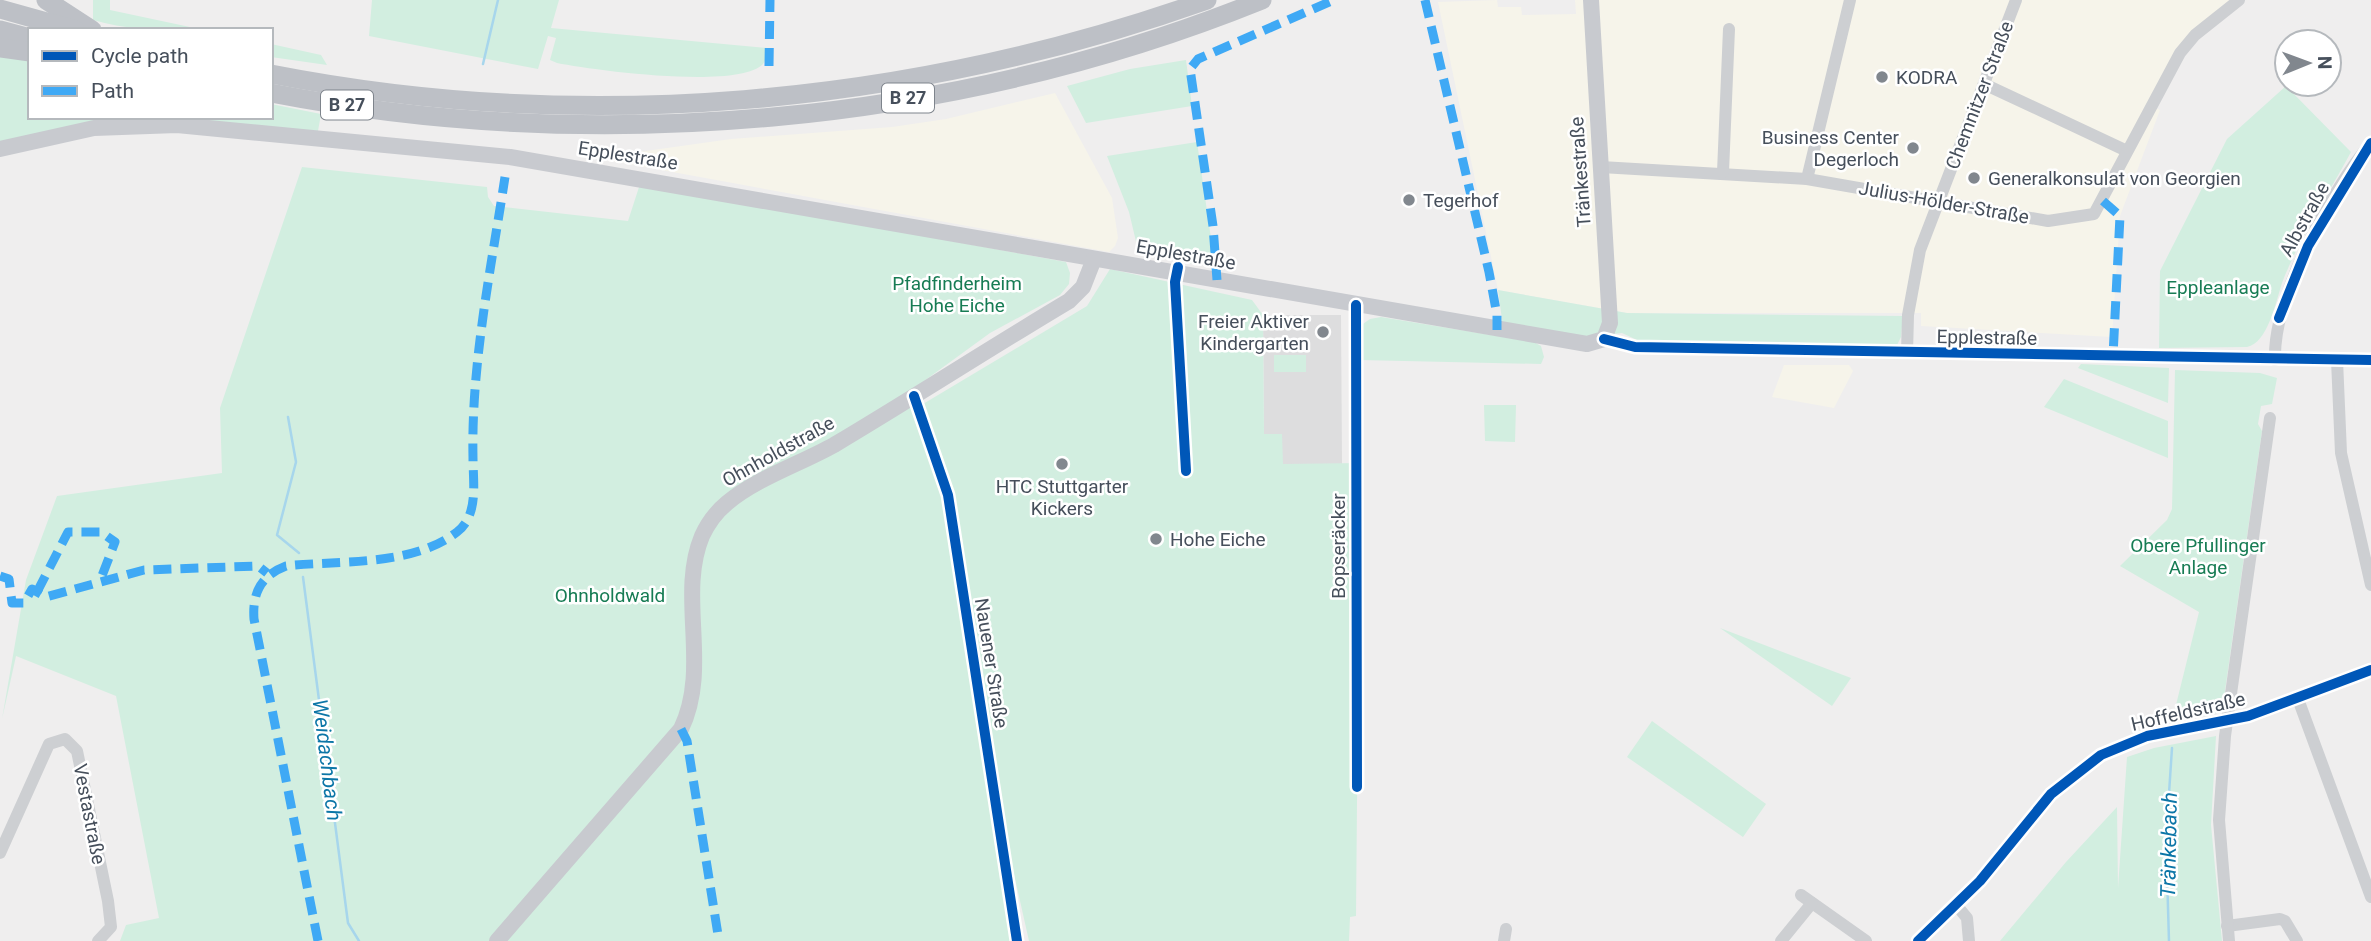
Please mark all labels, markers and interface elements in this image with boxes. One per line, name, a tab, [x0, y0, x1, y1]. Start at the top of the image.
street label: Chemnitzer Straße	[1941, 18, 2018, 172]
legend	[28, 28, 273, 119]
north arrow	[2273, 28, 2343, 98]
text: Cycle path	[91, 44, 189, 68]
text: N	[2313, 56, 2336, 70]
place label: KODRA	[1896, 66, 1958, 89]
marker: KODRA	[1874, 69, 1890, 85]
text: Path	[91, 79, 134, 103]
road number: B 27	[882, 84, 934, 113]
road number: B 27	[321, 90, 373, 120]
street label: Tränkestraße	[1565, 116, 1596, 228]
place label: Business Center Degerloch	[1762, 126, 1900, 171]
street label: Epplestraße	[576, 136, 679, 175]
marker: Business Center Degerloch	[1905, 140, 1921, 156]
place label: Generalkonsulat von Georgien	[1988, 167, 2241, 190]
marker: Generalkonsulat von Georgien	[1966, 170, 1982, 186]
street label: Julius-Hölder-Straße	[1857, 176, 2031, 229]
street label: Albstraße	[2275, 178, 2334, 260]
place label: Tegerhof	[1423, 189, 1499, 212]
marker: Tegerhof	[1401, 192, 1417, 208]
street label: Epplestraße	[1134, 234, 1237, 275]
park label: Pfadfinderheim Hohe Eiche	[892, 272, 1022, 317]
park label: Eppleanlage	[2166, 276, 2270, 299]
place label: Freier Aktiver Kindergarten	[1198, 310, 1310, 355]
marker: Freier Aktiver Kindergarten	[1315, 324, 1331, 340]
street label: Epplestraße	[1936, 325, 2038, 350]
street label: Ohnholdstraße	[718, 411, 838, 492]
marker: HTC Stuttgarter Kickers	[1054, 456, 1070, 472]
place label: HTC Stuttgarter Kickers	[996, 475, 1129, 520]
street label: Bopseräcker	[1327, 493, 1350, 599]
place label: Hohe Eiche	[1170, 528, 1266, 551]
marker: Hohe Eiche	[1148, 531, 1164, 547]
park label: Obere Pfullinger Anlage	[2130, 534, 2266, 579]
park label: Ohnholdwald	[555, 584, 665, 607]
street label: Nauener Straße	[970, 596, 1013, 730]
street label: Hoffeldstraße	[2129, 687, 2248, 736]
water label: Weidachbach	[308, 698, 346, 822]
street label: Vestastraße	[68, 762, 111, 866]
water label: Tränkebach	[2156, 792, 2182, 898]

